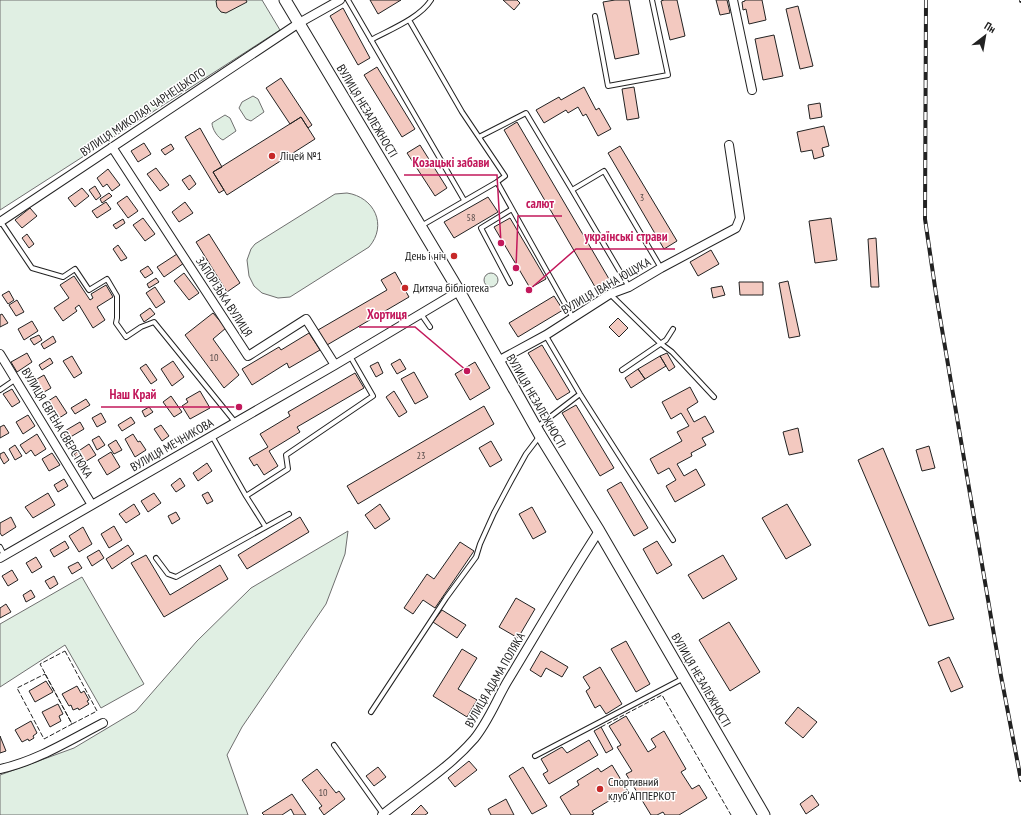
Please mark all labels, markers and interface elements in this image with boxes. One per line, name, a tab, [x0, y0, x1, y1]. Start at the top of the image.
north arrow	[965, 16, 1005, 56]
text: Пн	[982, 19, 998, 36]
street label: ВУЛИЦЯ НЕЗАЛЕЖНОСТІ	[334, 61, 401, 160]
street label: ВУЛИЦЯ МИКОЛАЯ ЧАРНЕЦЬКОГО	[77, 64, 209, 159]
place label: Ліцей №1	[279, 148, 322, 163]
callout: Козацькі забави	[404, 150, 497, 175]
marker: Ліцей №1	[267, 151, 277, 161]
text: Козацькі забави	[413, 154, 490, 171]
callout: салют	[518, 191, 562, 216]
house number: 3	[640, 191, 644, 204]
text: салют	[526, 195, 554, 212]
house number: 58	[467, 211, 476, 224]
callout: українські страви	[576, 224, 675, 249]
text: українські страви	[583, 228, 668, 245]
place label: День і ніч	[405, 248, 446, 263]
marker: День і ніч	[449, 251, 459, 261]
street label: ЗАПОРІЗЬКА ВУЛИЦЯ	[193, 254, 256, 339]
street label: ВУЛИЦЯ ІВАНА ЮЩУКА	[558, 254, 653, 317]
place label: Дитяча бібліотека	[413, 280, 489, 295]
marker: Дитяча бібліотека	[400, 283, 410, 293]
callout: Хортиця	[359, 302, 415, 327]
text: Хортиця	[367, 306, 407, 323]
house number: 10	[210, 351, 219, 364]
street label: ВУЛИЦЯ НЕЗАЛЕЖНОСТІ	[503, 351, 569, 450]
street label: ВУЛИЦЯ ЄВГЕНА СВЕРСТЮКА	[19, 365, 96, 481]
callout: Наш Край	[101, 382, 164, 407]
text: Наш Край	[110, 386, 157, 403]
street label: ВУЛИЦЯ МЕЧНИКОВА	[128, 415, 216, 474]
house number: 23	[417, 449, 426, 462]
street label: ВУЛИЦЯ АДАМА ПОЛЯКА	[461, 629, 528, 730]
street label: ВУЛИЦЯ НЕЗАЛЕЖНОСТІ	[668, 630, 734, 729]
place label: Спортивний клуб АППЕРКОТ	[608, 774, 676, 803]
marker: Спортивний клуб АППЕРКОТ	[595, 784, 605, 794]
house number: 10	[319, 786, 328, 799]

